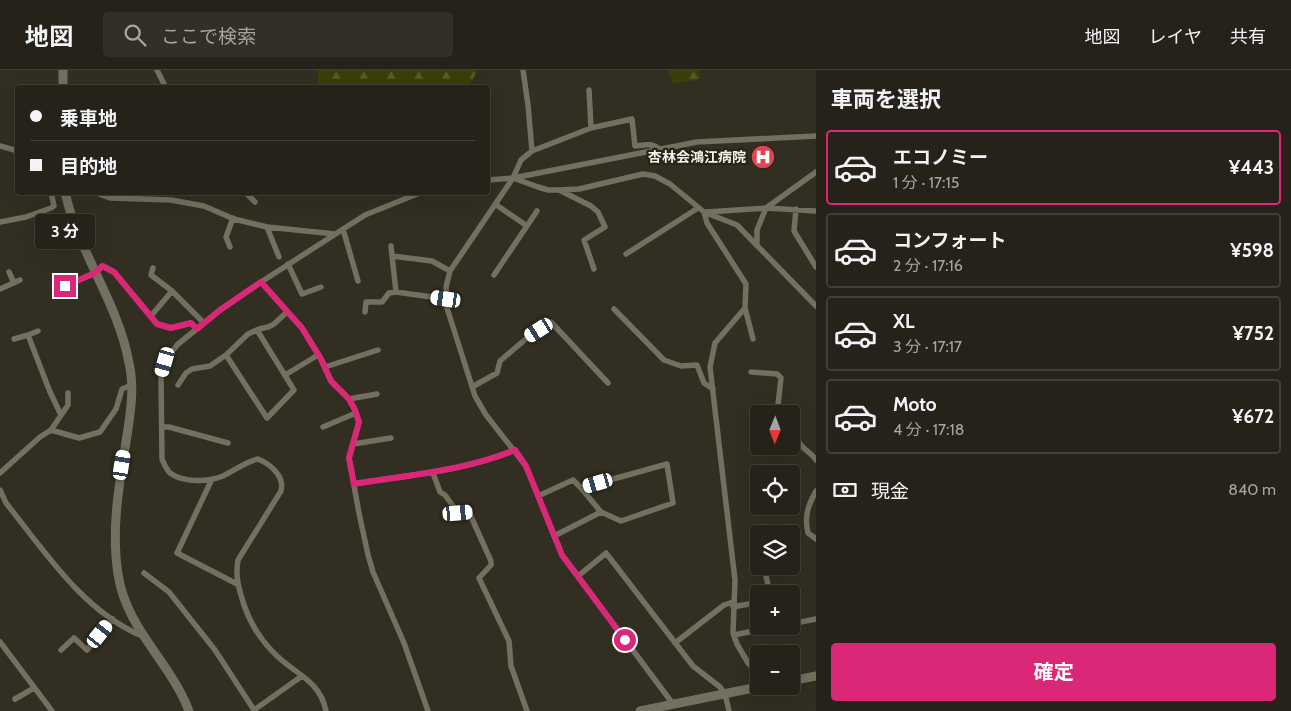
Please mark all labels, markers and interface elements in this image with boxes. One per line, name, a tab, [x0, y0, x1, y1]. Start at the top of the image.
search box	[103, 12, 453, 57]
icon: search	[121, 21, 149, 49]
text: 地図	[25, 22, 73, 51]
text: ここで検索	[161, 25, 256, 48]
text: 地図	[1085, 26, 1121, 48]
text: レイヤ	[1149, 26, 1202, 48]
text: 共有	[1230, 26, 1266, 48]
text: 車両を選択	[831, 86, 941, 113]
text: 乗車地	[60, 107, 117, 130]
hospital icon: 杏林会鴻江病院	[750, 144, 776, 170]
icon: car	[833, 145, 878, 190]
text: エコノミー	[893, 146, 988, 169]
place label: 杏林会鴻江病院	[648, 148, 746, 166]
text: 目的地	[60, 155, 117, 178]
text: ¥443	[1229, 156, 1274, 179]
text: 1 分 · 17:15	[893, 173, 959, 192]
callout: 3 分	[35, 214, 95, 248]
text: 3 分	[51, 222, 79, 241]
icon: car	[833, 228, 878, 273]
text: コンフォート	[893, 229, 1006, 252]
text: ¥598	[1230, 239, 1274, 262]
text: 2 分 · 17:16	[893, 256, 963, 275]
route end	[54, 275, 76, 297]
car	[430, 289, 461, 309]
text: XL	[893, 310, 914, 333]
icon: car	[833, 311, 878, 356]
car	[522, 316, 555, 344]
text: ¥752	[1233, 322, 1274, 345]
text: 3 分 · 17:17	[893, 337, 962, 356]
car	[153, 346, 176, 378]
text: Moto	[893, 393, 937, 416]
icon: car	[833, 394, 878, 439]
north arrow	[750, 405, 800, 455]
map controls	[750, 405, 800, 695]
text: ¥672	[1232, 405, 1274, 428]
text: 4 分 · 17:18	[893, 420, 964, 439]
car	[112, 449, 131, 481]
button: locate	[750, 465, 800, 515]
car	[581, 472, 614, 494]
icon: cash	[831, 476, 859, 504]
text: 現金	[871, 480, 909, 503]
text: 840 m	[1228, 480, 1276, 499]
car	[442, 504, 473, 522]
button: layers	[750, 525, 800, 575]
button: +	[750, 585, 800, 635]
car	[84, 618, 115, 650]
route start	[614, 629, 636, 651]
button: 確定	[831, 643, 1276, 701]
button: −	[750, 645, 800, 695]

